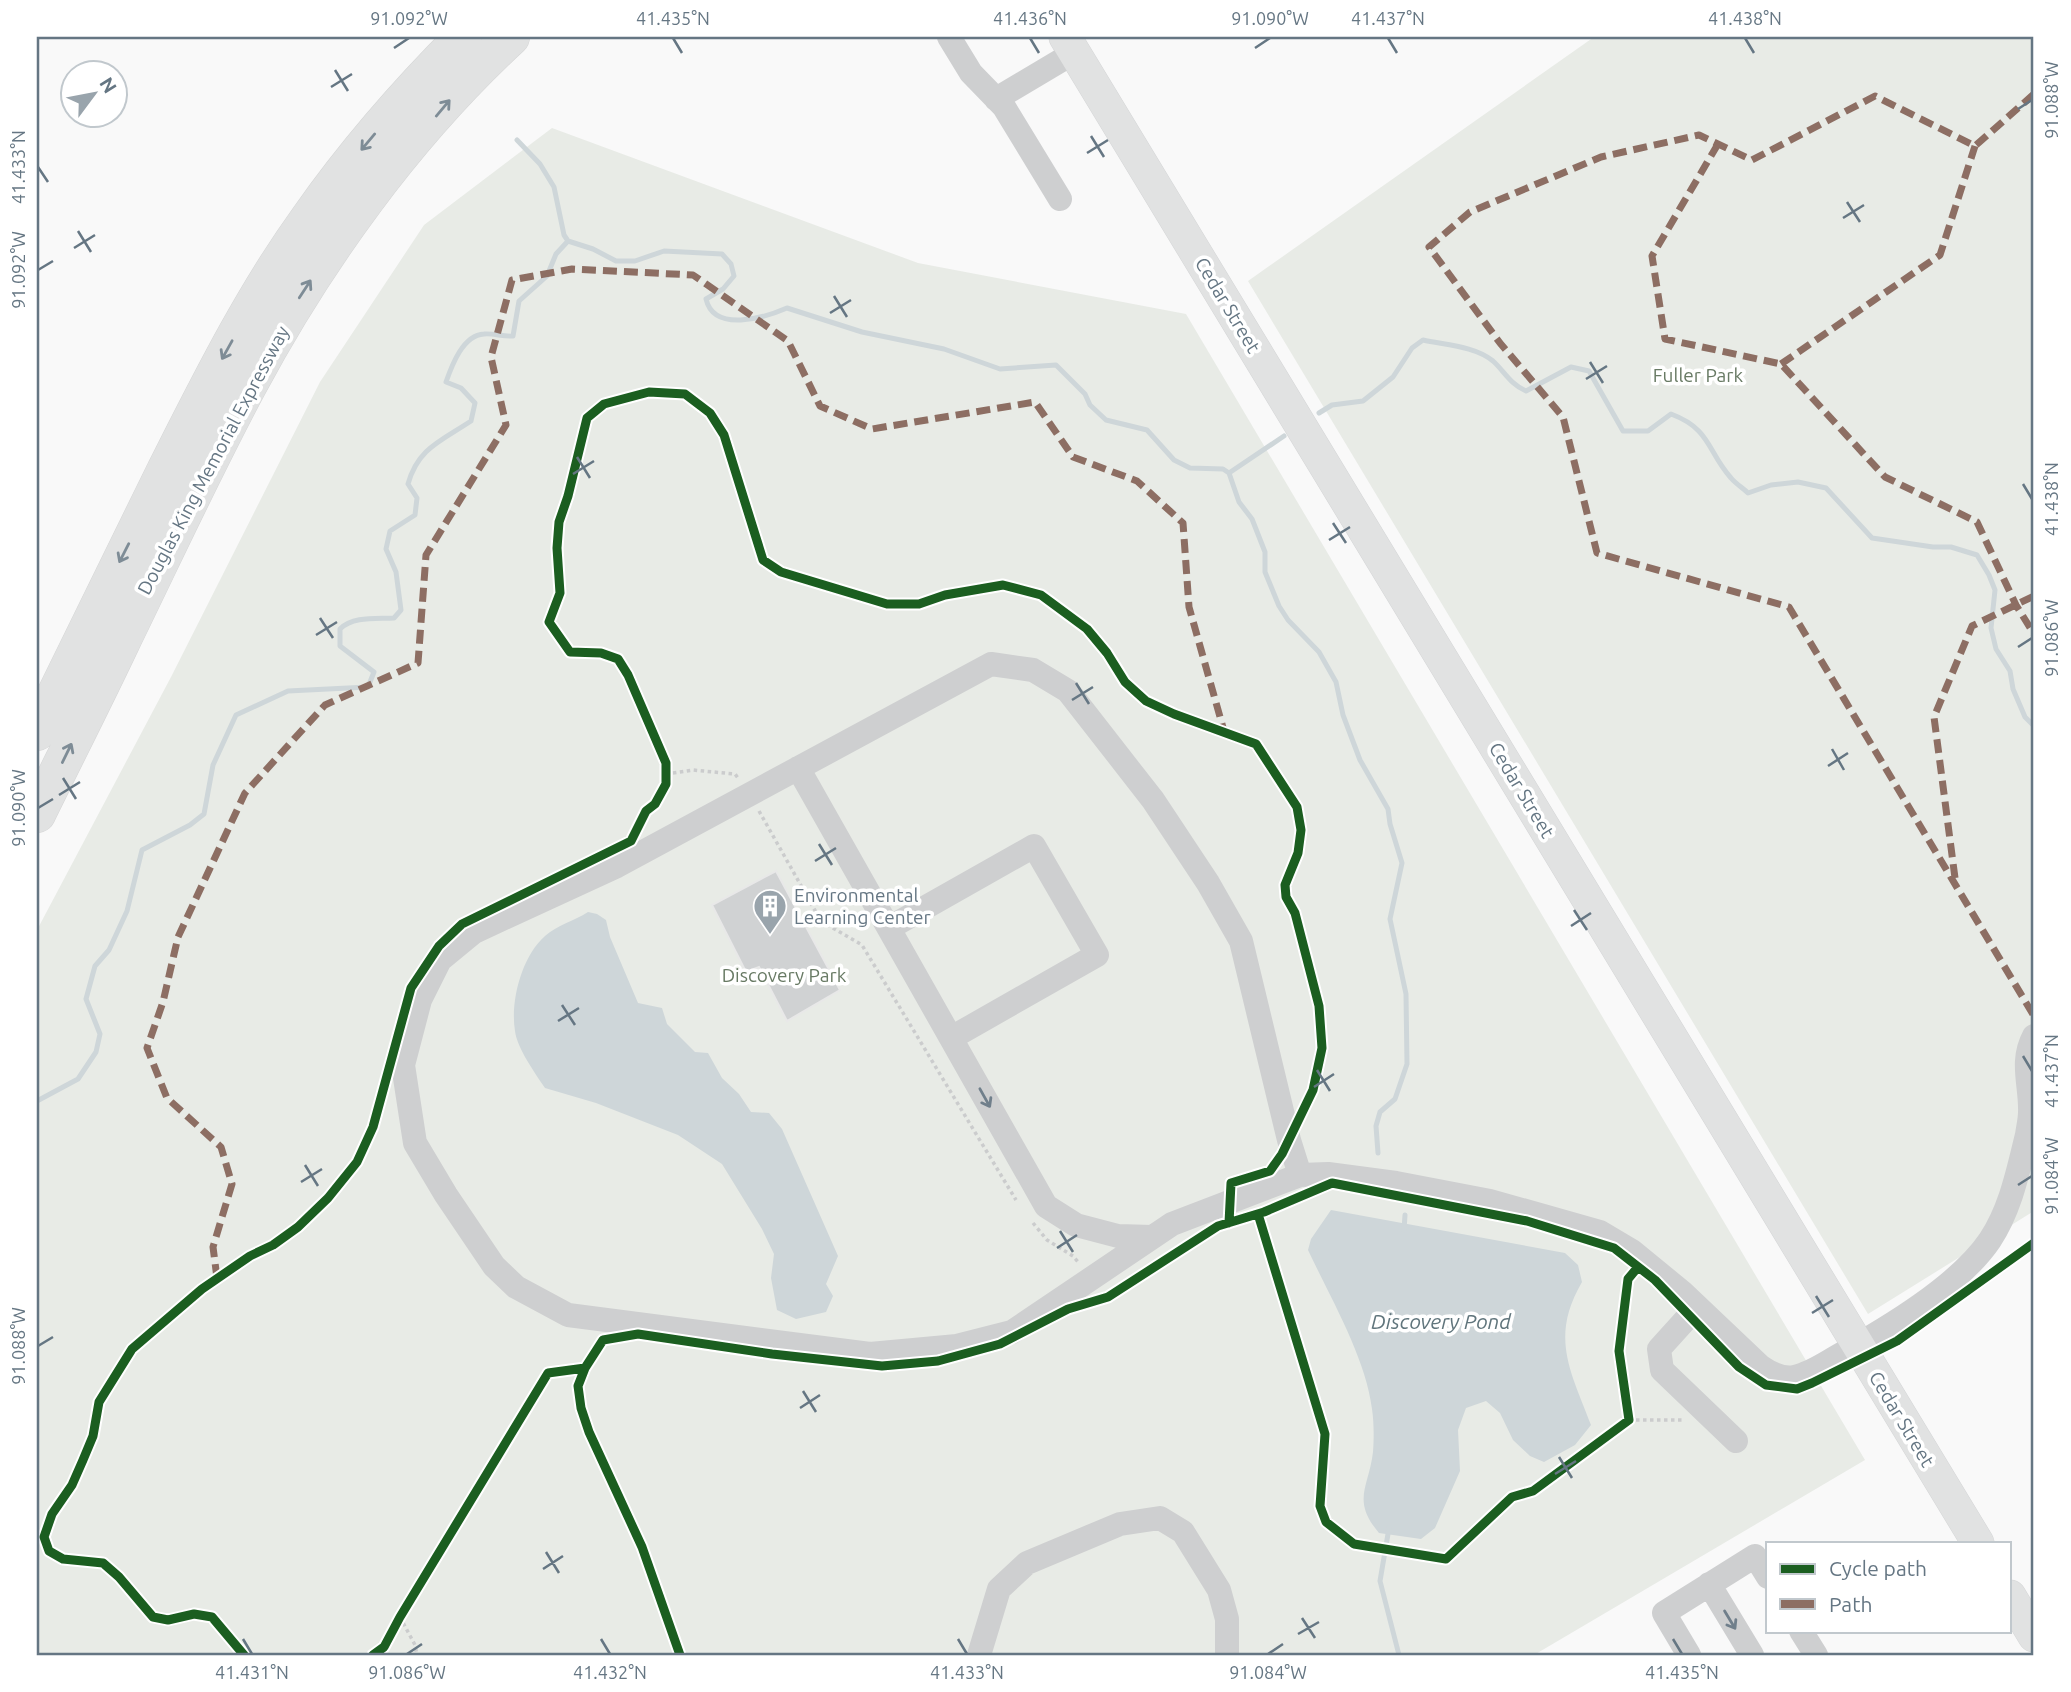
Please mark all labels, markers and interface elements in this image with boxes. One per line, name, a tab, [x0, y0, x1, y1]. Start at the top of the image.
text: 91.092°W	[370, 8, 448, 28]
text: 41.435°N	[636, 8, 710, 28]
text: 41.436°N	[993, 8, 1067, 28]
text: 91.090°W	[1231, 8, 1309, 28]
text: 41.437°N	[1351, 8, 1425, 28]
text: 41.438°N	[1708, 8, 1782, 28]
north arrow	[60, 60, 130, 130]
text: 91.088°W	[2041, 61, 2061, 139]
text: N	[95, 73, 122, 97]
one-way arrow	[435, 99, 451, 117]
text: 41.433°N	[8, 130, 28, 204]
one-way arrow	[360, 133, 376, 151]
text: 91.092°W	[8, 231, 28, 309]
street label: Cedar Street	[1191, 253, 1265, 357]
one-way arrow	[298, 280, 313, 299]
street label: Douglas King Memorial Expressway	[133, 322, 293, 598]
one-way arrow	[220, 339, 233, 360]
park label: Fuller Park	[1653, 364, 1744, 386]
text: 41.438°N	[2041, 462, 2061, 536]
one-way arrow	[117, 542, 131, 563]
text: 91.086°W	[2041, 599, 2061, 677]
street label: Cedar Street	[1485, 738, 1559, 842]
one-way arrow	[61, 743, 75, 764]
text: 91.090°W	[8, 769, 28, 847]
place label: Environmental Learning Center	[794, 884, 931, 928]
building icon: Environmental Learning Center	[751, 887, 789, 936]
park label: Discovery Park	[722, 964, 847, 986]
text: 41.437°N	[2041, 1034, 2061, 1108]
one-way arrow	[978, 1087, 992, 1107]
text: 91.084°W	[2041, 1137, 2061, 1215]
text: 91.088°W	[8, 1307, 28, 1385]
water label: Discovery Pond	[1371, 1309, 1512, 1333]
street label: Cedar Street	[1865, 1367, 1939, 1471]
legend	[1766, 1542, 2011, 1632]
text: Cycle path	[1829, 1556, 1927, 1580]
text: Path	[1829, 1592, 1872, 1616]
one-way arrow	[1723, 1609, 1737, 1629]
text: 41.431°N	[215, 1662, 289, 1682]
text: 91.086°W	[368, 1662, 446, 1682]
text: 41.432°N	[573, 1662, 647, 1682]
text: 41.433°N	[930, 1662, 1004, 1682]
text: 91.084°W	[1229, 1662, 1307, 1682]
text: 41.435°N	[1645, 1662, 1719, 1682]

